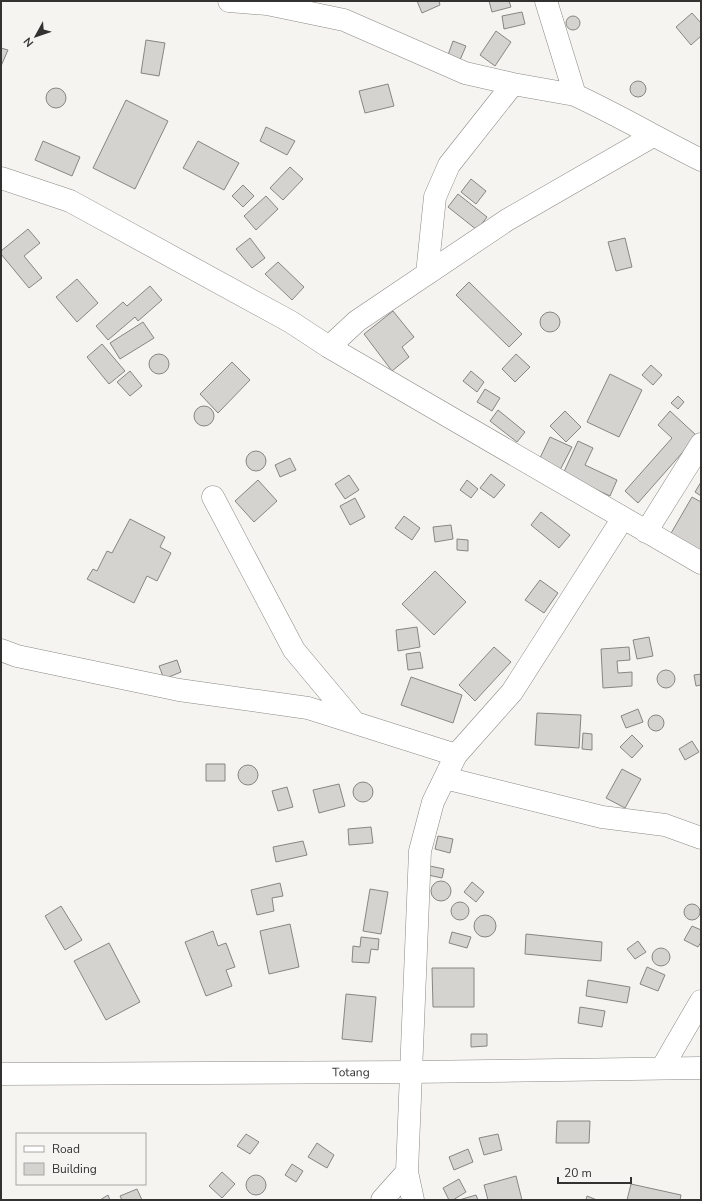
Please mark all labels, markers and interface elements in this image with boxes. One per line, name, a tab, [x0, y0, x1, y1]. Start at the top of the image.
north arrow	[16, 16, 56, 56]
text: N	[20, 34, 37, 50]
street label: Totang	[332, 1064, 370, 1080]
legend	[16, 1133, 146, 1185]
text: Road	[52, 1141, 80, 1157]
scale bar	[558, 1159, 631, 1185]
text: Building	[52, 1161, 97, 1177]
text: 20 m	[564, 1165, 592, 1181]

